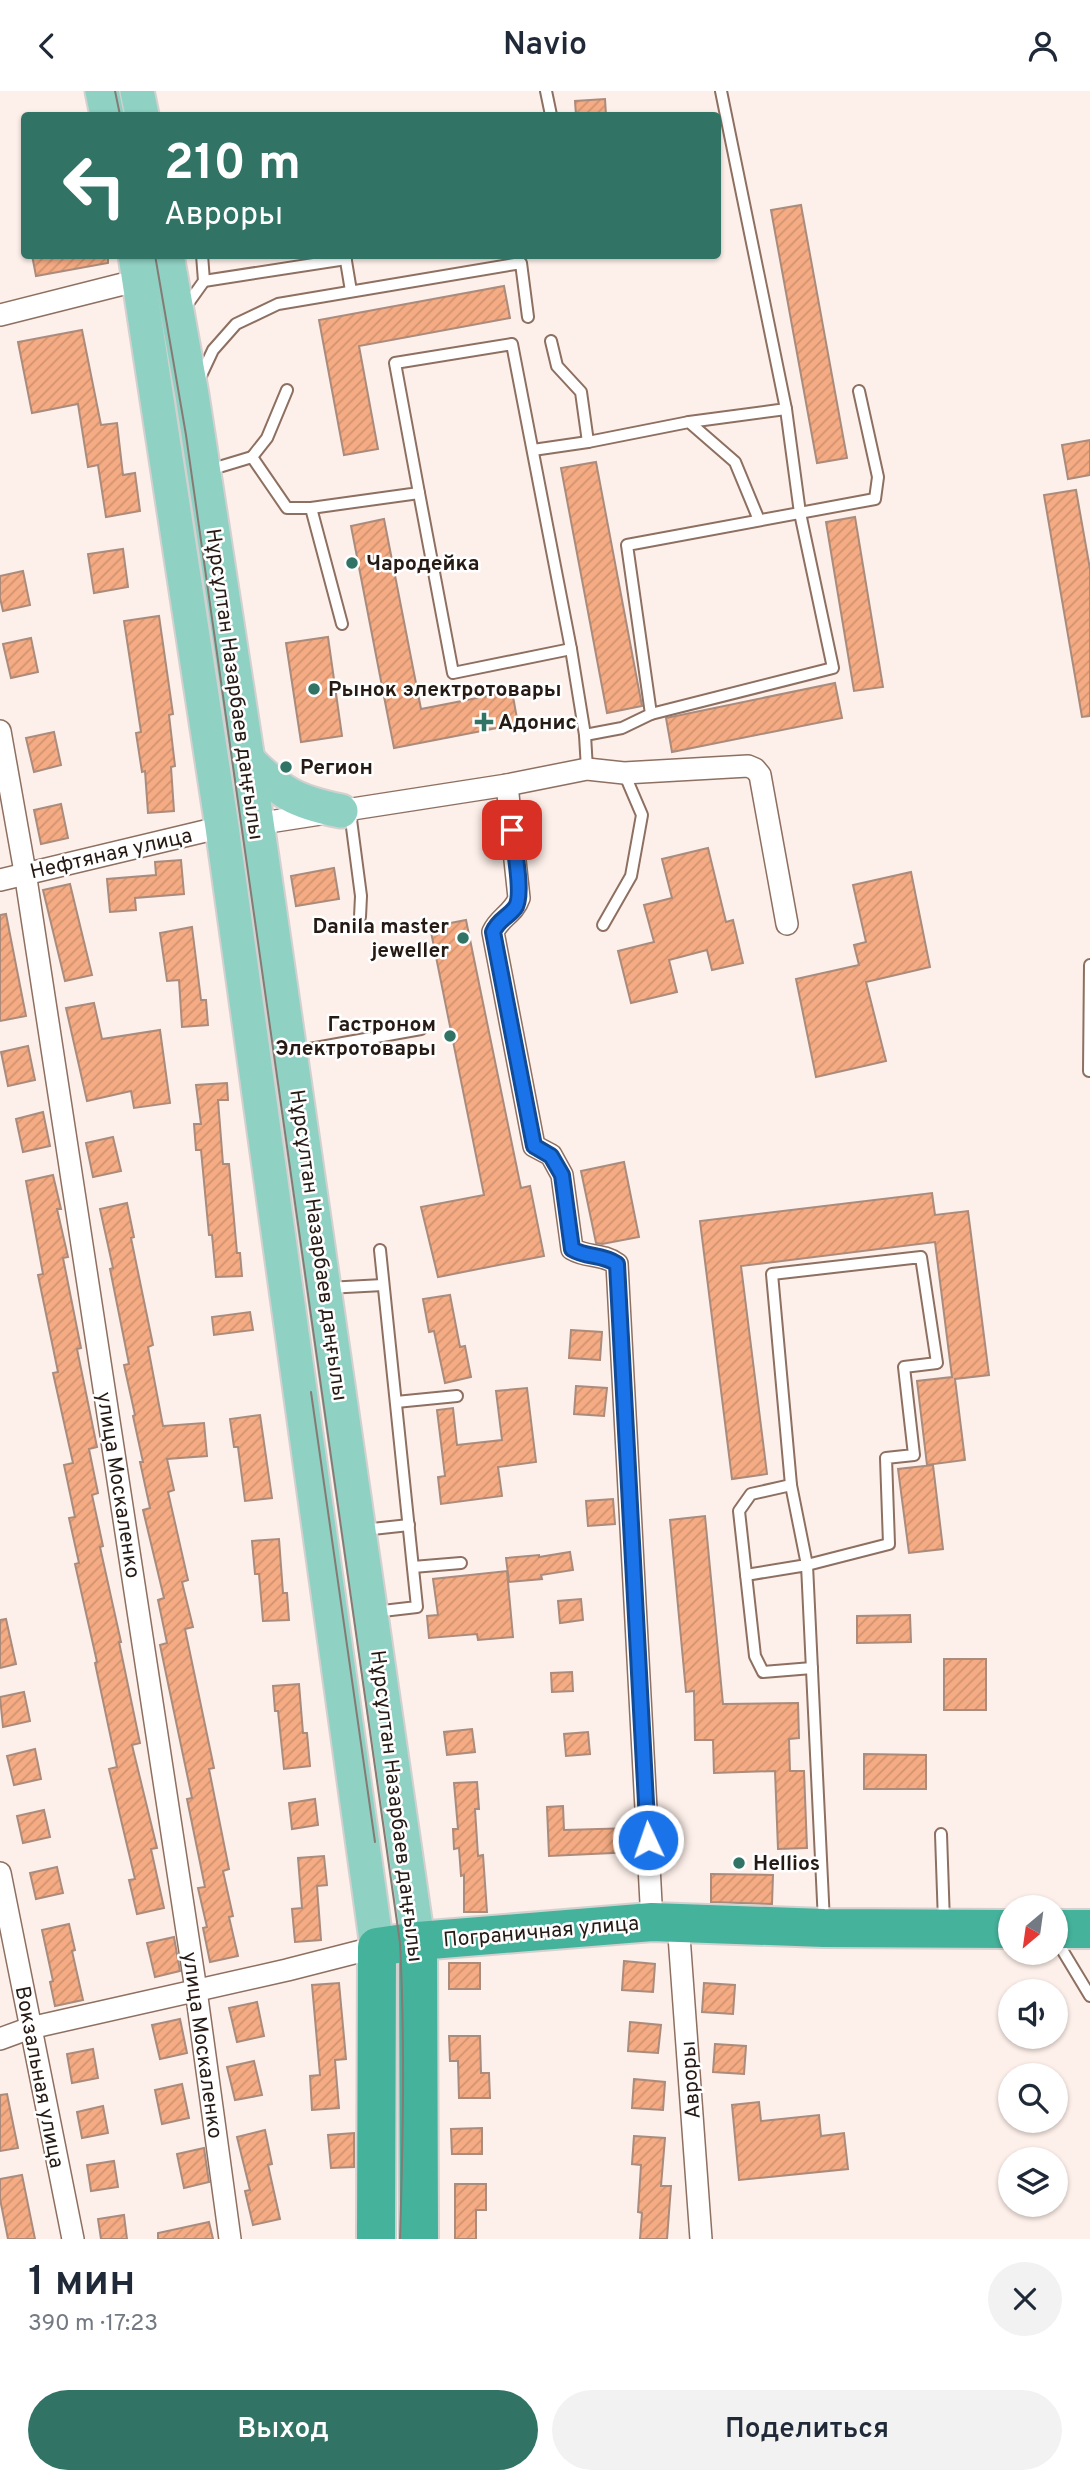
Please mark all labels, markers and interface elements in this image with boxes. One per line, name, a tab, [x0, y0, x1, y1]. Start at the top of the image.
text: Navio	[503, 26, 587, 66]
icon: back	[28, 27, 66, 65]
icon: person	[1024, 27, 1062, 65]
text: 210 m	[164, 135, 301, 197]
icon: left	[49, 140, 140, 231]
text: Авроры	[164, 196, 283, 236]
street label: Нұрсұлтан Назарбаев даңғылы	[198, 527, 269, 842]
place label: Чародейка	[366, 551, 480, 578]
marker: Чародейка	[344, 555, 360, 571]
place label: Рынок электротовары	[328, 677, 562, 704]
marker: Рынок электротовары	[306, 681, 322, 697]
place label: Адонис	[498, 710, 577, 737]
marker: Адонис	[476, 714, 492, 730]
place label: Регион	[300, 755, 373, 782]
marker: Регион	[278, 759, 294, 775]
pin	[482, 800, 542, 860]
icon: arrive	[493, 811, 531, 849]
street label: Нефтяная улица	[28, 823, 195, 886]
place label: Danila master jeweller	[312, 914, 449, 965]
marker: Danila master jeweller	[455, 930, 471, 946]
place label: Гастроном Электротовары	[275, 1012, 436, 1063]
marker: Гастроном Электротовары	[442, 1028, 458, 1044]
street label: Нұрсұлтан Назарбаев даңғылы	[282, 1088, 353, 1403]
street label: улица Москаленко	[89, 1390, 146, 1580]
street label: Нұрсұлтан Назарбаев даңғылы	[363, 1649, 428, 1964]
position arrow	[611, 1803, 685, 1877]
place label: Hellios	[753, 1851, 820, 1878]
marker: Hellios	[731, 1855, 747, 1871]
north arrow	[998, 1895, 1068, 1965]
map controls	[998, 1895, 1068, 2217]
street label: Пограничная улица	[442, 1910, 640, 1955]
street label: улица Москаленко	[175, 1950, 228, 2140]
button: sound	[998, 1979, 1068, 2049]
street label: Вокзальная улица	[8, 1984, 69, 2171]
street label: Авроры	[675, 2040, 708, 2120]
button: search	[998, 2063, 1068, 2133]
button: layers	[998, 2147, 1068, 2217]
text: 1 мин	[28, 2257, 135, 2310]
button: close	[988, 2262, 1062, 2336]
text: 390 m · 17:23	[28, 2310, 158, 2339]
button: Выход	[28, 2390, 538, 2470]
button: Поделиться	[552, 2390, 1062, 2470]

